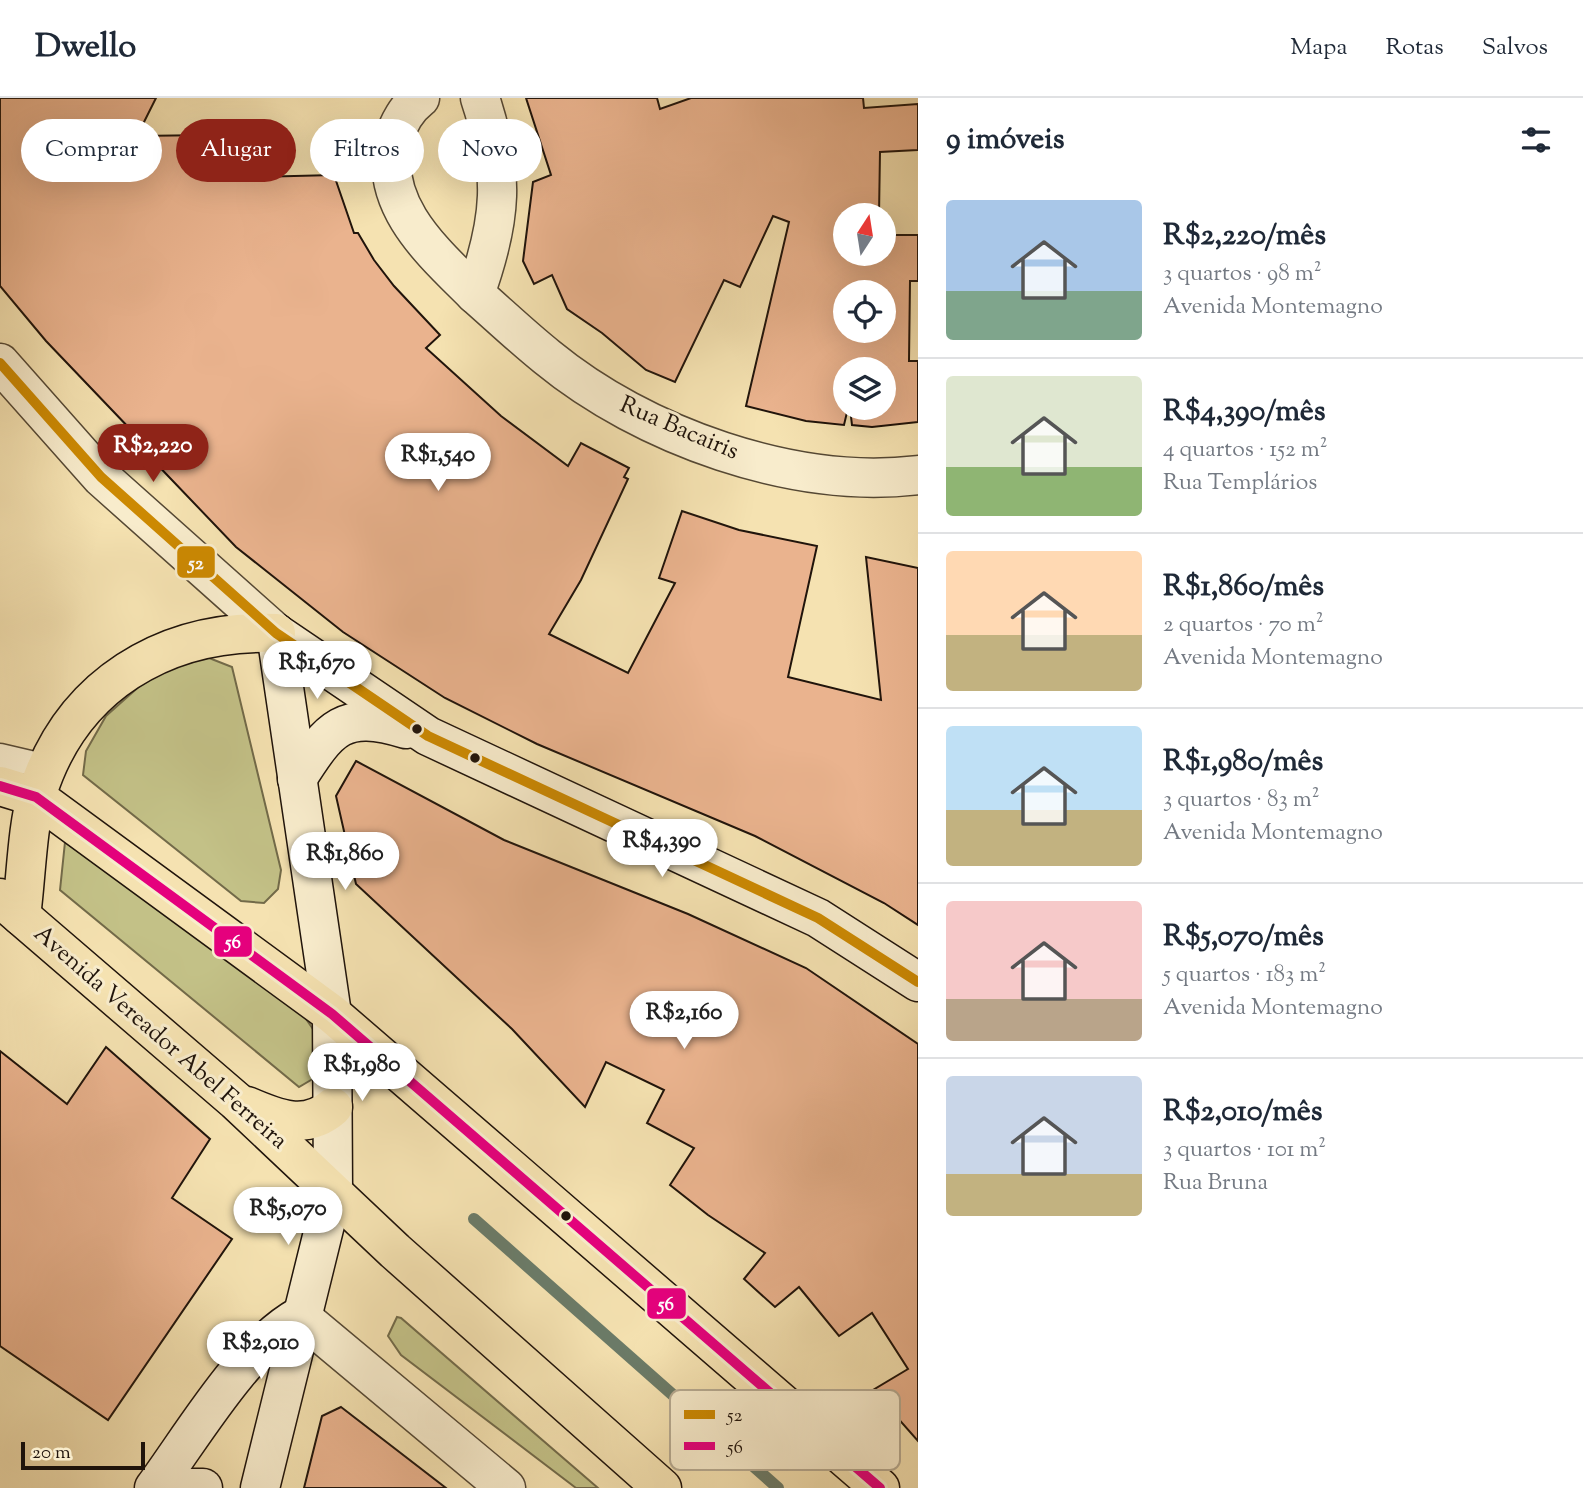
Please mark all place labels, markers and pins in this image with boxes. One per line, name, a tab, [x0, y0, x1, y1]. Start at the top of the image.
pin: R$2,220	[88, 424, 218, 484]
pin: R$1,540	[373, 434, 503, 493]
pin: R$1,670	[252, 642, 382, 701]
unlabelled marker	[410, 722, 424, 736]
unlabelled marker	[468, 751, 482, 765]
pin: R$4,390	[597, 820, 727, 879]
pin: R$1,860	[280, 832, 410, 892]
pin: R$2,160	[619, 992, 749, 1051]
pin: R$1,980	[297, 1044, 427, 1103]
pin: R$5,070	[223, 1188, 353, 1247]
unlabelled marker	[559, 1209, 573, 1223]
pin: R$2,010	[196, 1322, 326, 1381]

